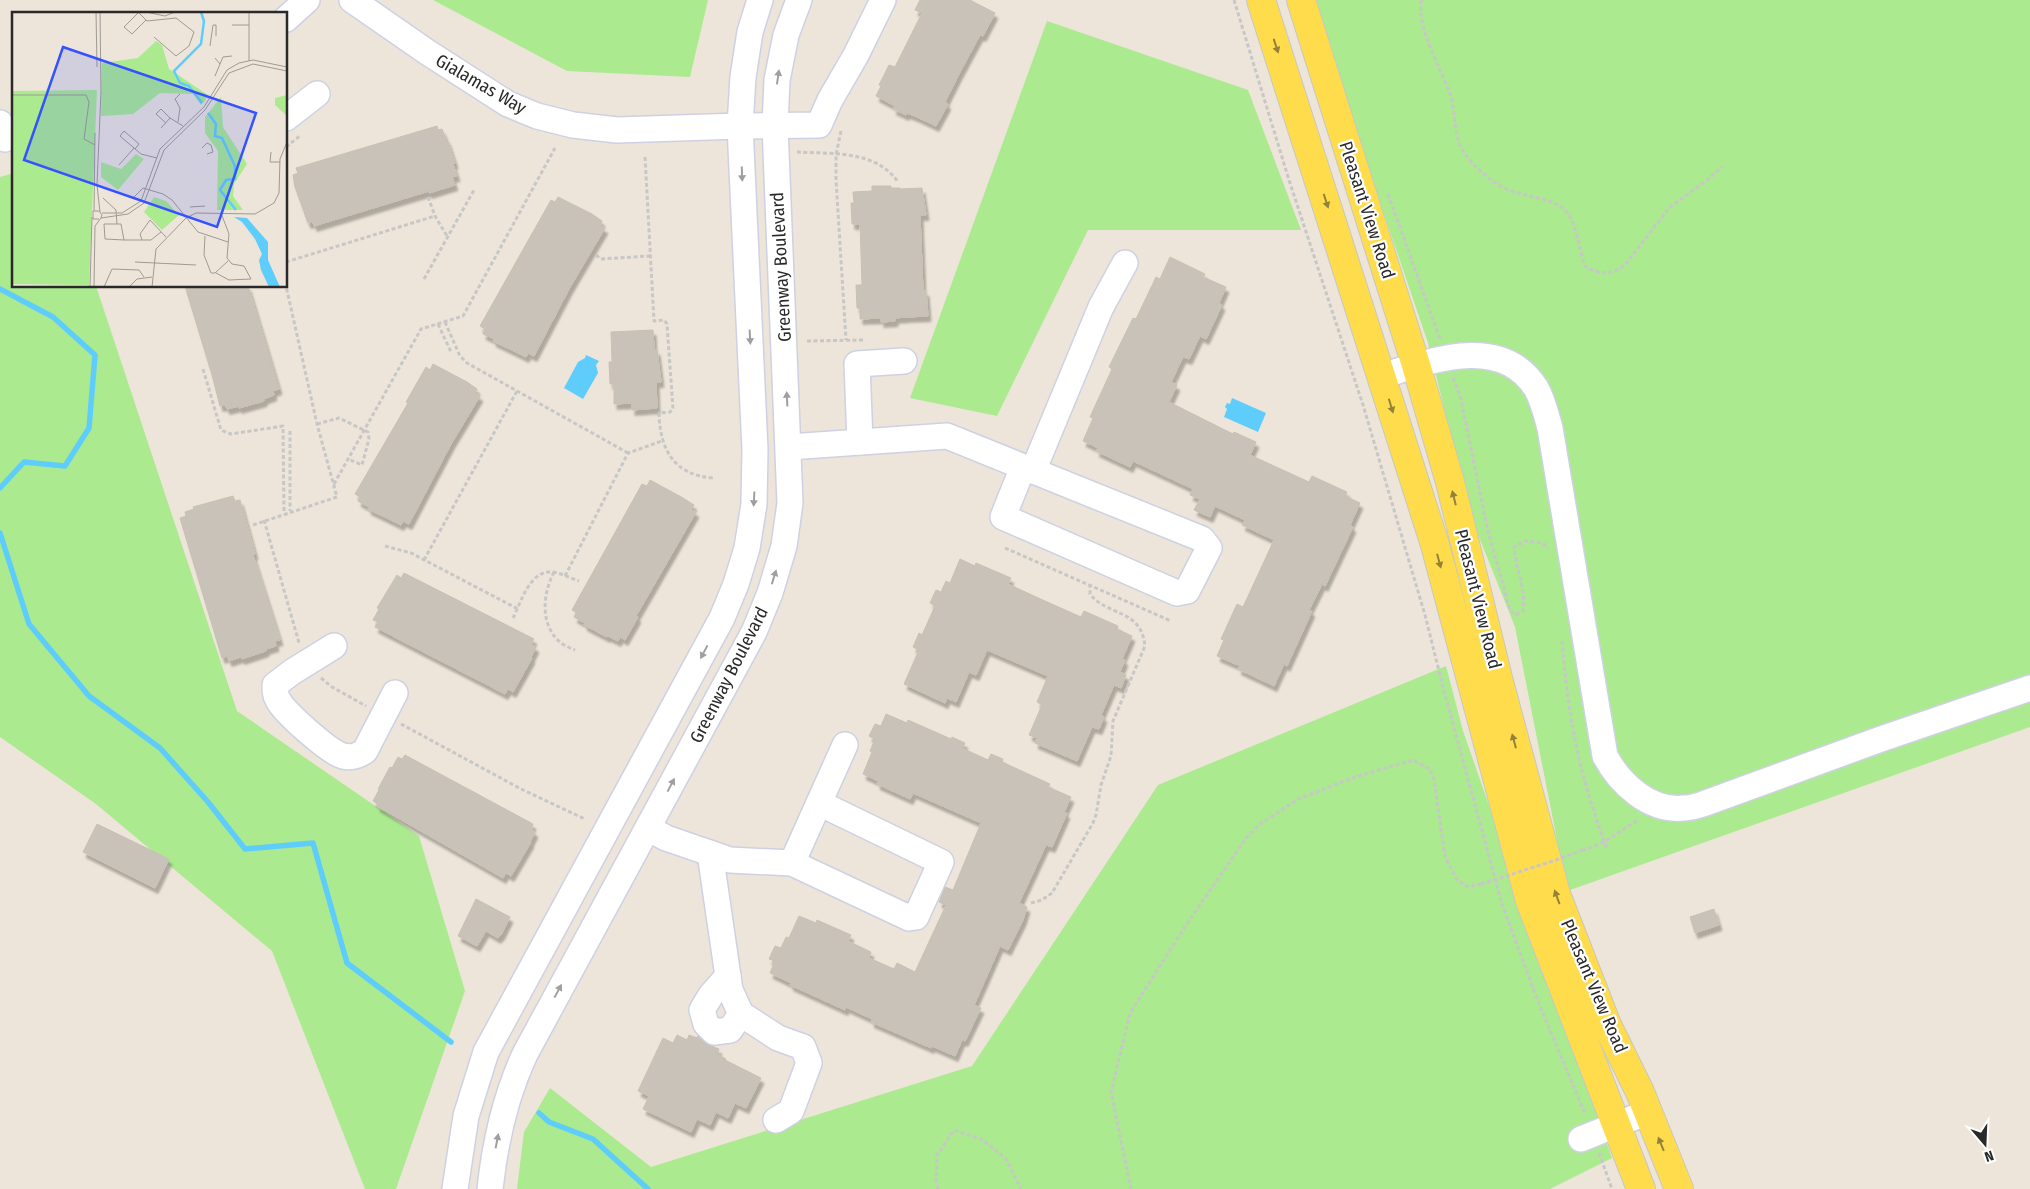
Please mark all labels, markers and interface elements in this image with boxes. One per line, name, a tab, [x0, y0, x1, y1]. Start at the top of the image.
inset map	[12, 12, 288, 288]
one-way arrow	[1273, 39, 1280, 54]
street label: Gialamas Way	[432, 49, 530, 119]
one-way arrow	[774, 69, 782, 85]
street label: Pleasant View Road	[1334, 138, 1400, 282]
one-way arrow	[738, 167, 746, 183]
street label: Greenway Boulevard	[766, 192, 796, 342]
one-way arrow	[1322, 194, 1330, 209]
one-way arrow	[746, 329, 754, 345]
one-way arrow	[783, 390, 791, 406]
one-way arrow	[1387, 399, 1395, 414]
one-way arrow	[750, 491, 758, 507]
one-way arrow	[1450, 491, 1458, 506]
street label: Pleasant View Road	[1450, 527, 1506, 671]
one-way arrow	[1435, 554, 1443, 569]
one-way arrow	[771, 570, 779, 585]
street label: Greenway Boulevard	[685, 603, 773, 747]
one-way arrow	[700, 645, 708, 659]
one-way arrow	[1510, 733, 1518, 748]
one-way arrow	[667, 779, 676, 792]
one-way arrow	[1553, 889, 1561, 904]
street label: Pleasant View Road	[1556, 916, 1632, 1056]
one-way arrow	[554, 984, 562, 999]
north arrow	[1960, 1119, 2010, 1169]
one-way arrow	[494, 1132, 502, 1148]
one-way arrow	[1657, 1136, 1665, 1151]
text: N	[1982, 1146, 1996, 1165]

